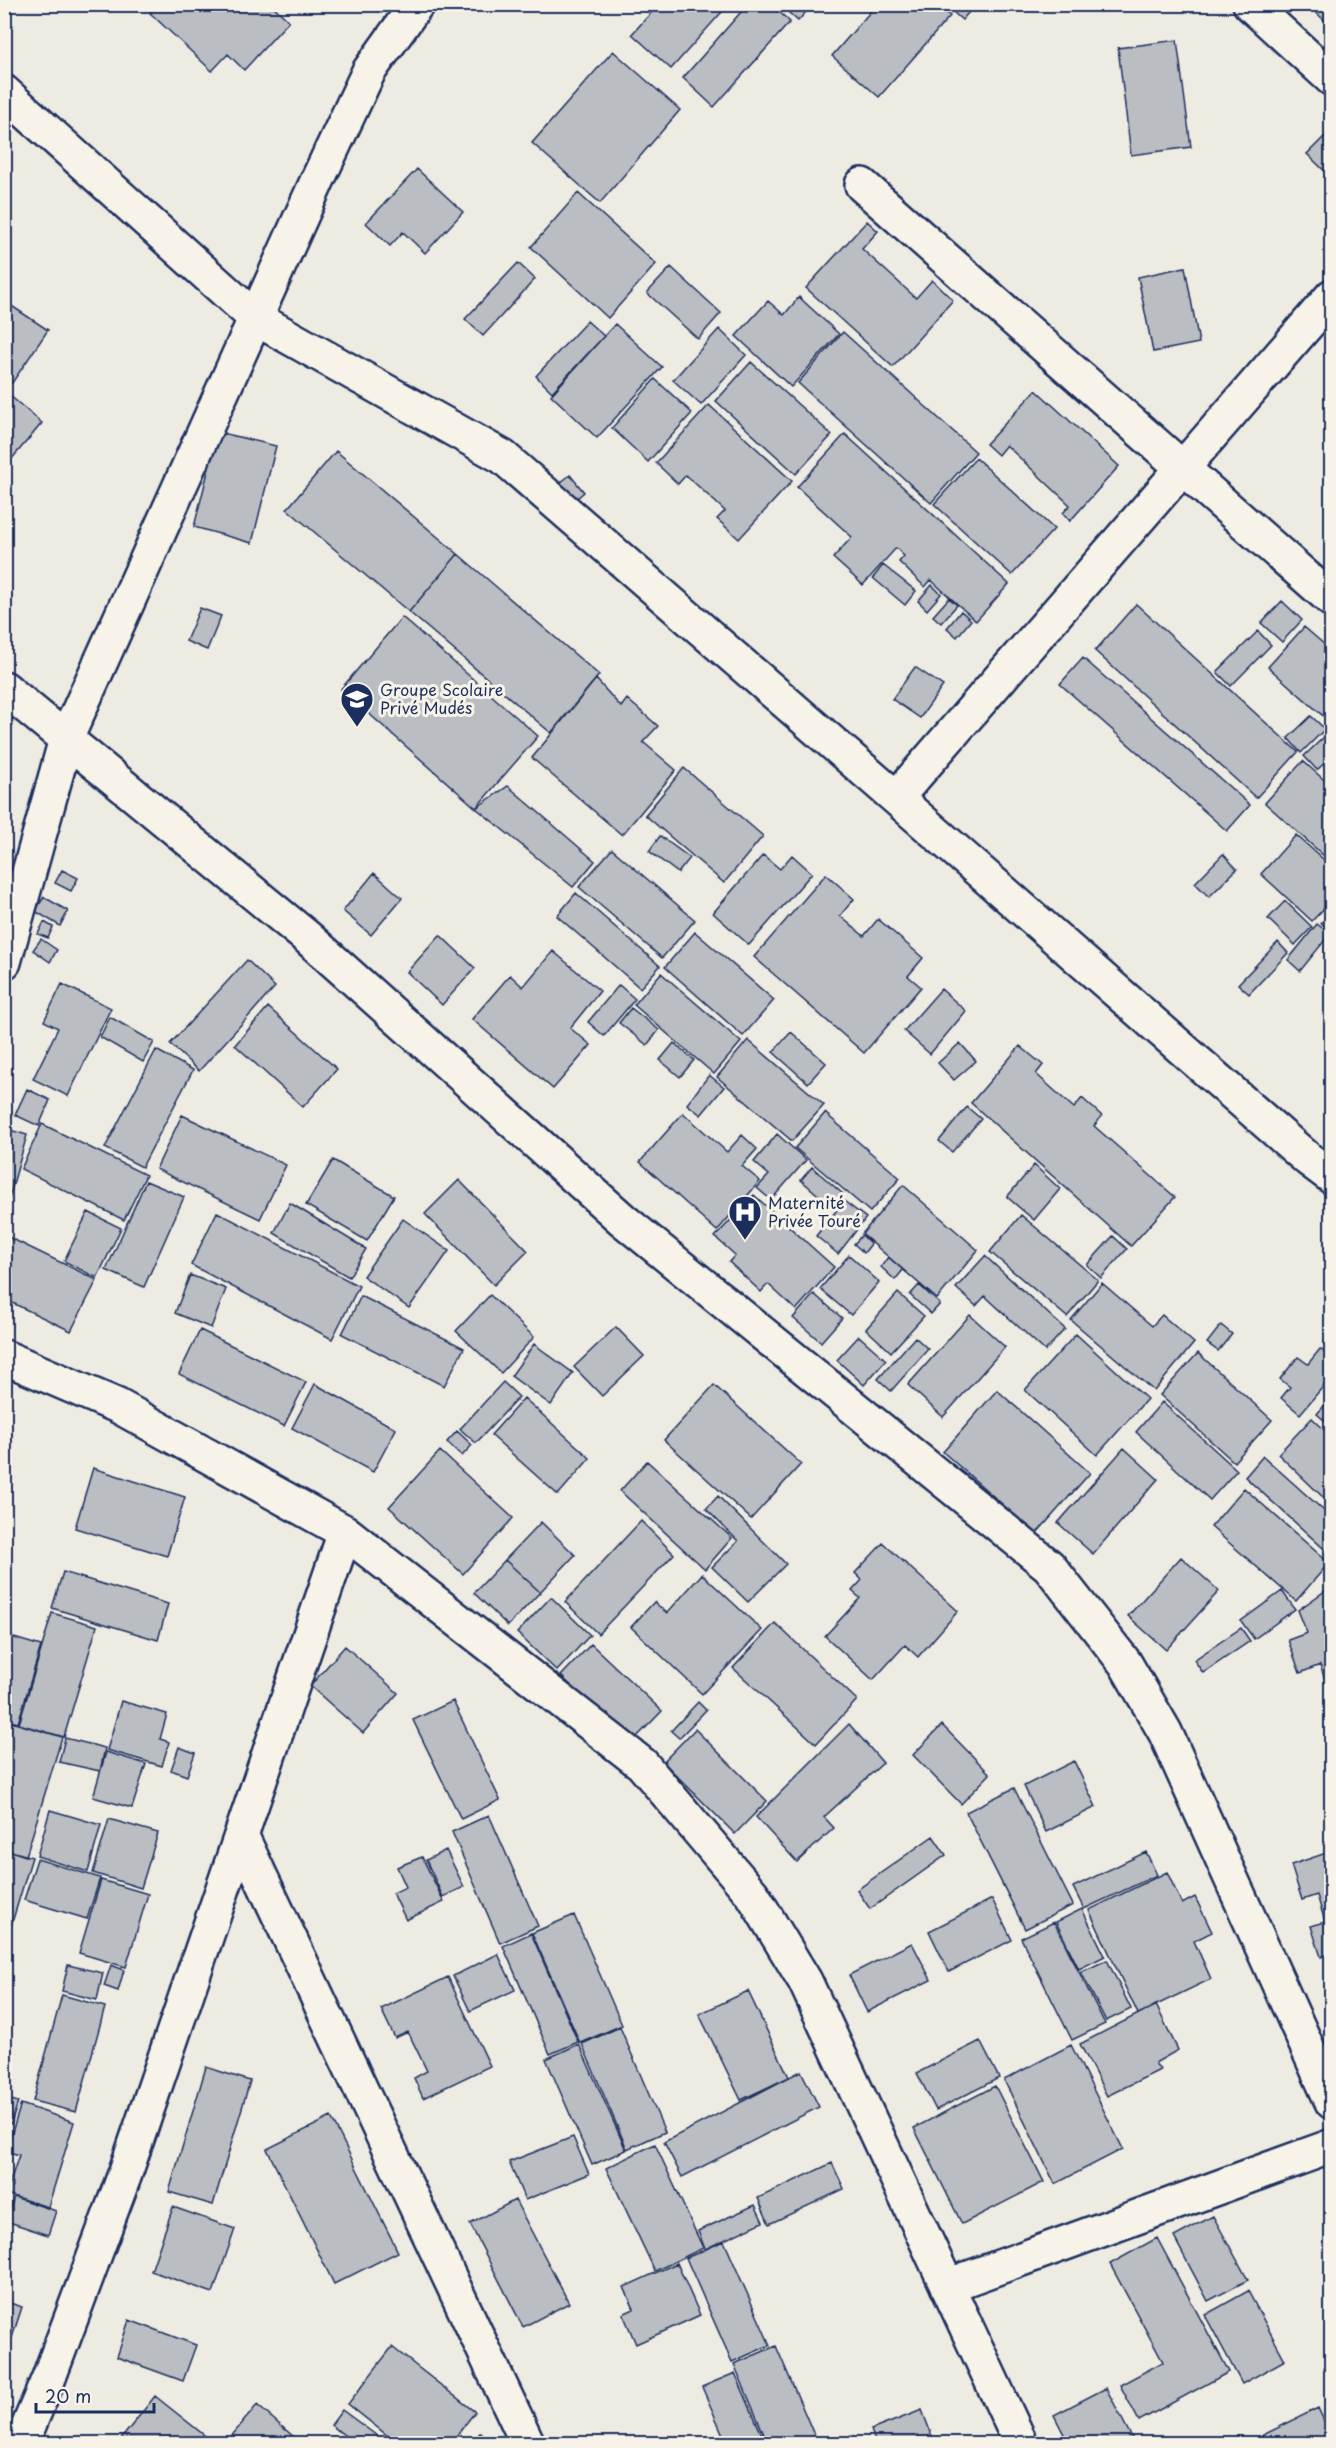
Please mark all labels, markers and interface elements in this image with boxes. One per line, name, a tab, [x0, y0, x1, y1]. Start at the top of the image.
place label: Groupe Scolaire Privé Mudés	[380, 677, 503, 719]
school or university icon: Groupe Scolaire Privé Mudés	[339, 681, 375, 728]
place label: Maternité Privée Touré	[768, 1190, 861, 1232]
hospital icon: Maternité Privée Touré	[727, 1194, 763, 1241]
scale bar	[36, 2376, 154, 2414]
text: 20 m	[45, 2382, 91, 2409]

